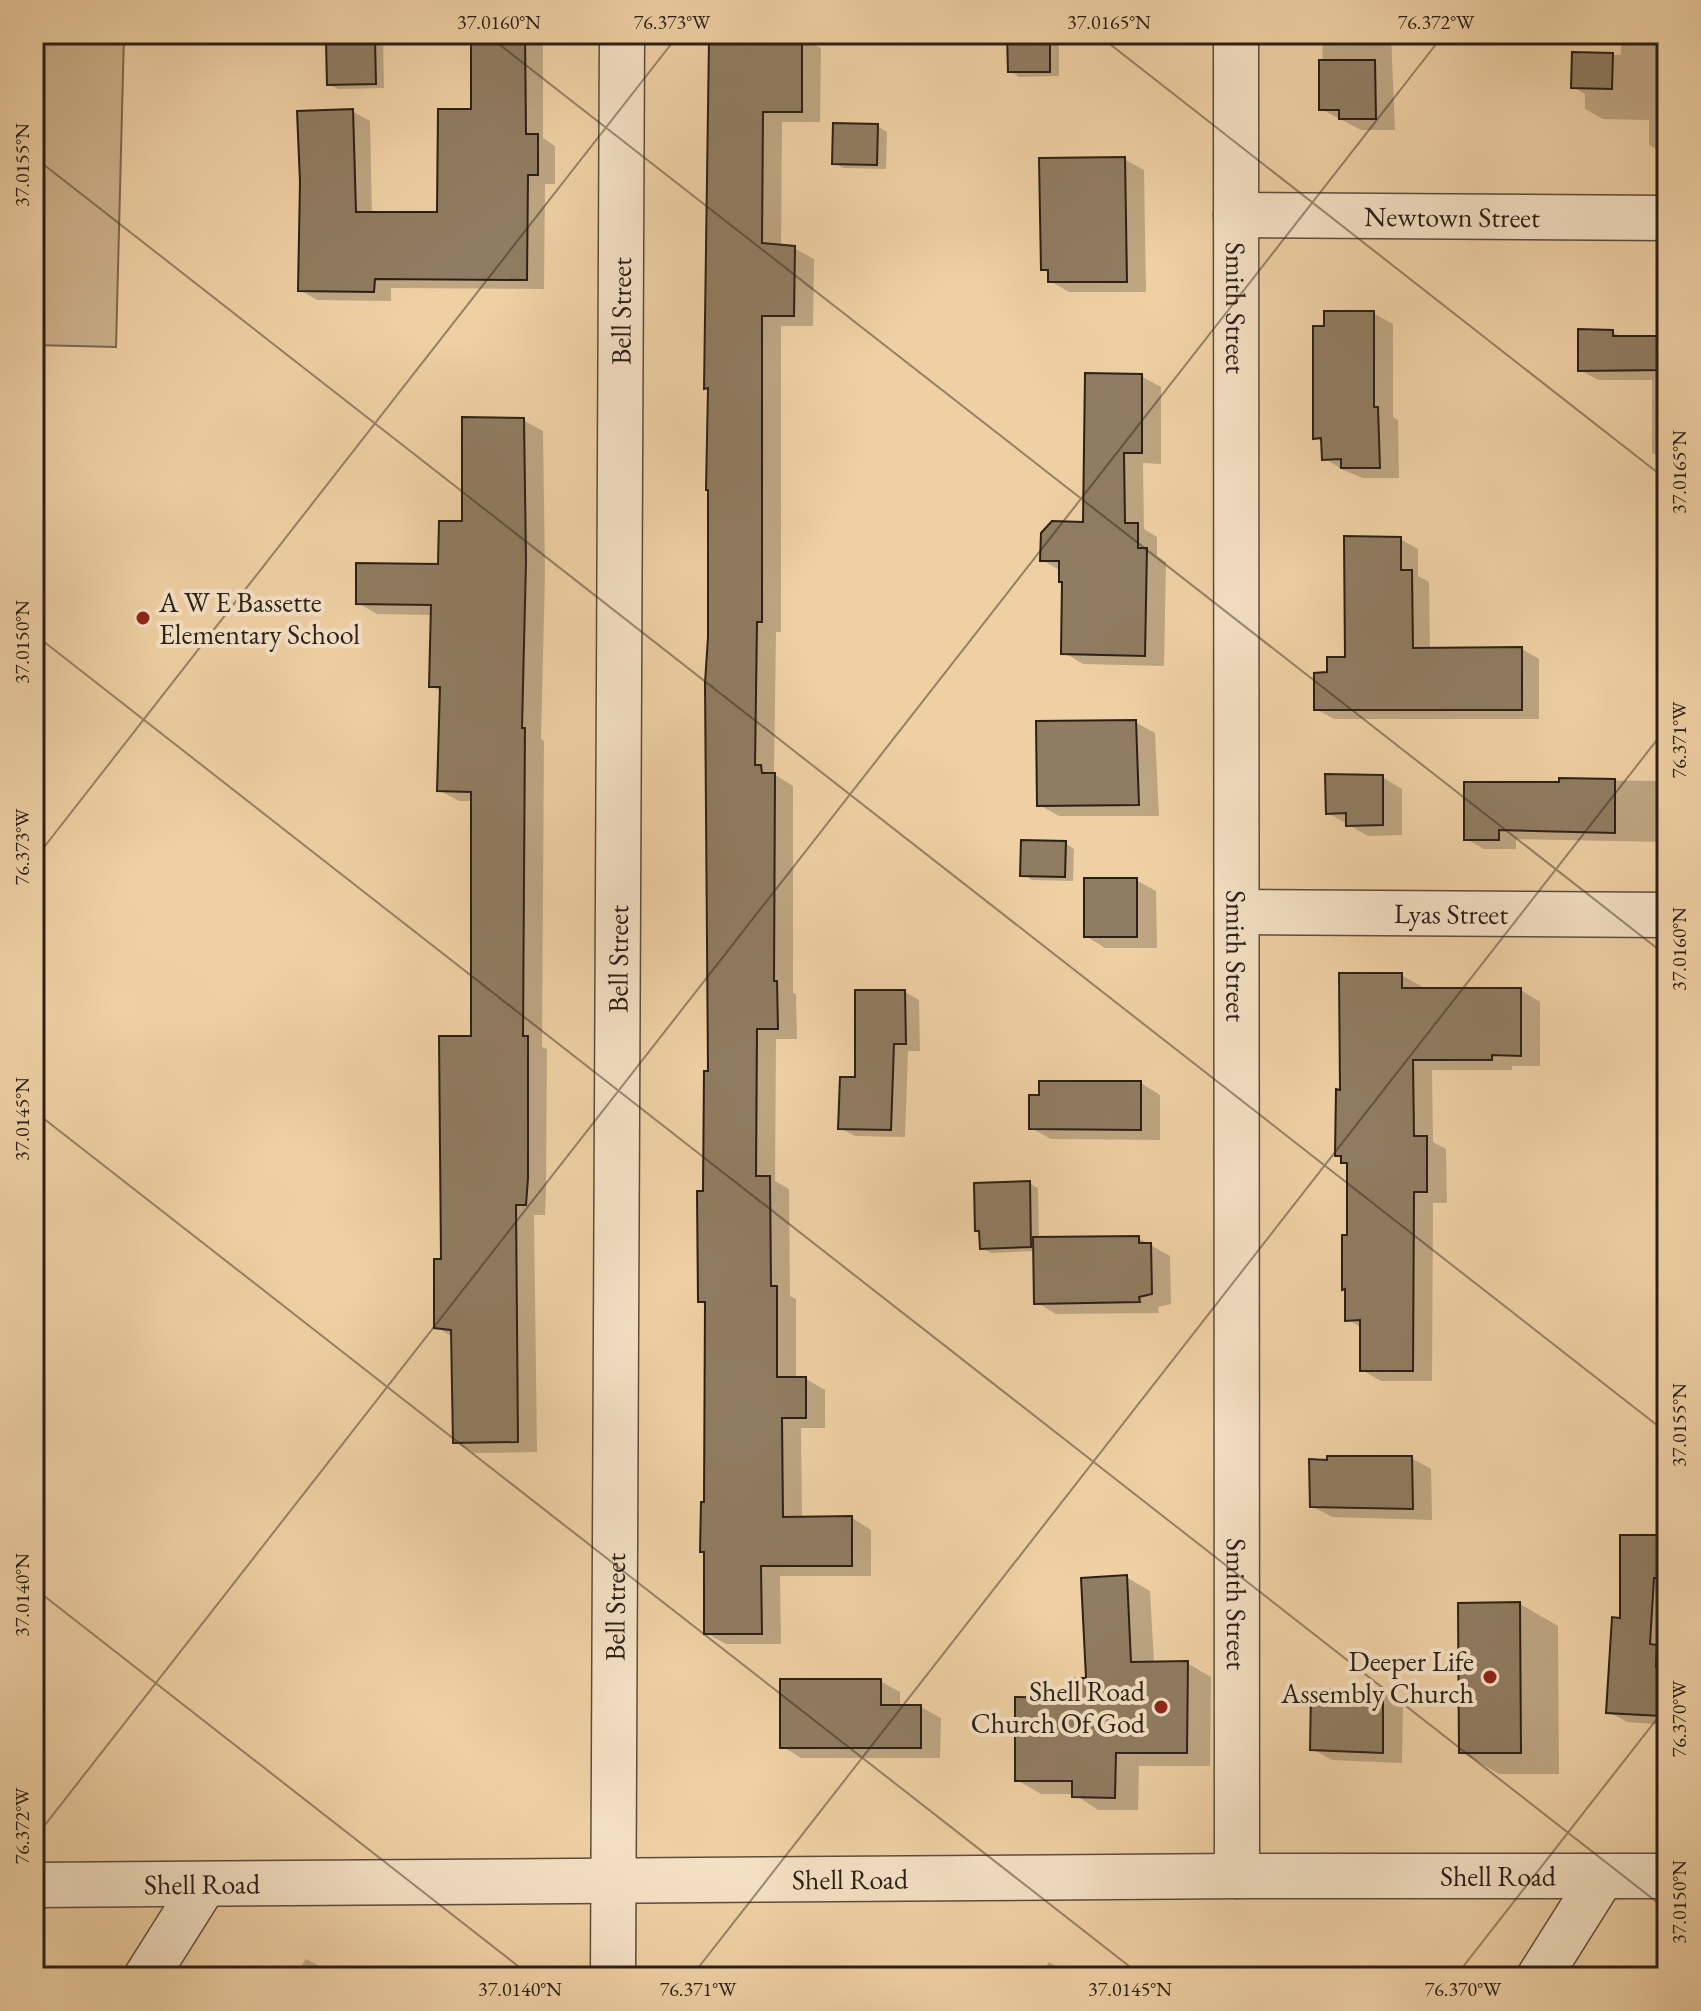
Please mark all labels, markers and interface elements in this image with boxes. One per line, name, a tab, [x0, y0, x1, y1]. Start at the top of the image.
text: 37.0160°N	[457, 9, 541, 35]
text: 76.373°W	[634, 9, 711, 35]
text: 37.0165°N	[1067, 9, 1151, 35]
text: 76.372°W	[1398, 9, 1475, 35]
text: 37.0155°N	[9, 123, 35, 207]
street label: Newtown Street	[1364, 198, 1540, 235]
street label: Smith Street	[1218, 242, 1254, 374]
street label: Bell Street	[602, 257, 639, 365]
text: 37.0165°N	[1666, 430, 1692, 514]
place label: A W E Bassette Elementary School	[158, 584, 360, 652]
text: 37.0150°N	[9, 600, 35, 684]
marker: A W E Bassette Elementary School	[134, 609, 152, 627]
text: 76.371°W	[1666, 701, 1692, 778]
text: 76.373°W	[9, 808, 35, 885]
street label: Smith Street	[1218, 890, 1255, 1022]
street label: Lyas Street	[1394, 895, 1508, 932]
street label: Bell Street	[599, 905, 636, 1013]
text: 37.0160°N	[1666, 907, 1692, 991]
text: 37.0145°N	[9, 1077, 35, 1161]
text: 37.0155°N	[1666, 1383, 1692, 1467]
street label: Smith Street	[1219, 1538, 1255, 1670]
text: 37.0140°N	[9, 1553, 35, 1637]
street label: Bell Street	[596, 1553, 633, 1661]
place label: Deeper Life Assembly Church	[1280, 1643, 1474, 1711]
marker: Deeper Life Assembly Church	[1481, 1668, 1499, 1686]
place label: Shell Road Church Of God	[971, 1673, 1146, 1741]
text: 76.370°W	[1666, 1680, 1692, 1757]
marker: Shell Road Church Of God	[1152, 1698, 1170, 1716]
text: 76.372°W	[9, 1787, 35, 1864]
street label: Shell Road	[1440, 1858, 1557, 1894]
street label: Shell Road	[792, 1860, 909, 1897]
text: 37.0150°N	[1666, 1860, 1692, 1944]
street label: Shell Road	[144, 1865, 261, 1902]
text: 37.0140°N	[478, 1976, 562, 2002]
text: 76.371°W	[660, 1976, 737, 2002]
text: 37.0145°N	[1088, 1976, 1172, 2002]
text: 76.370°W	[1425, 1976, 1502, 2002]

